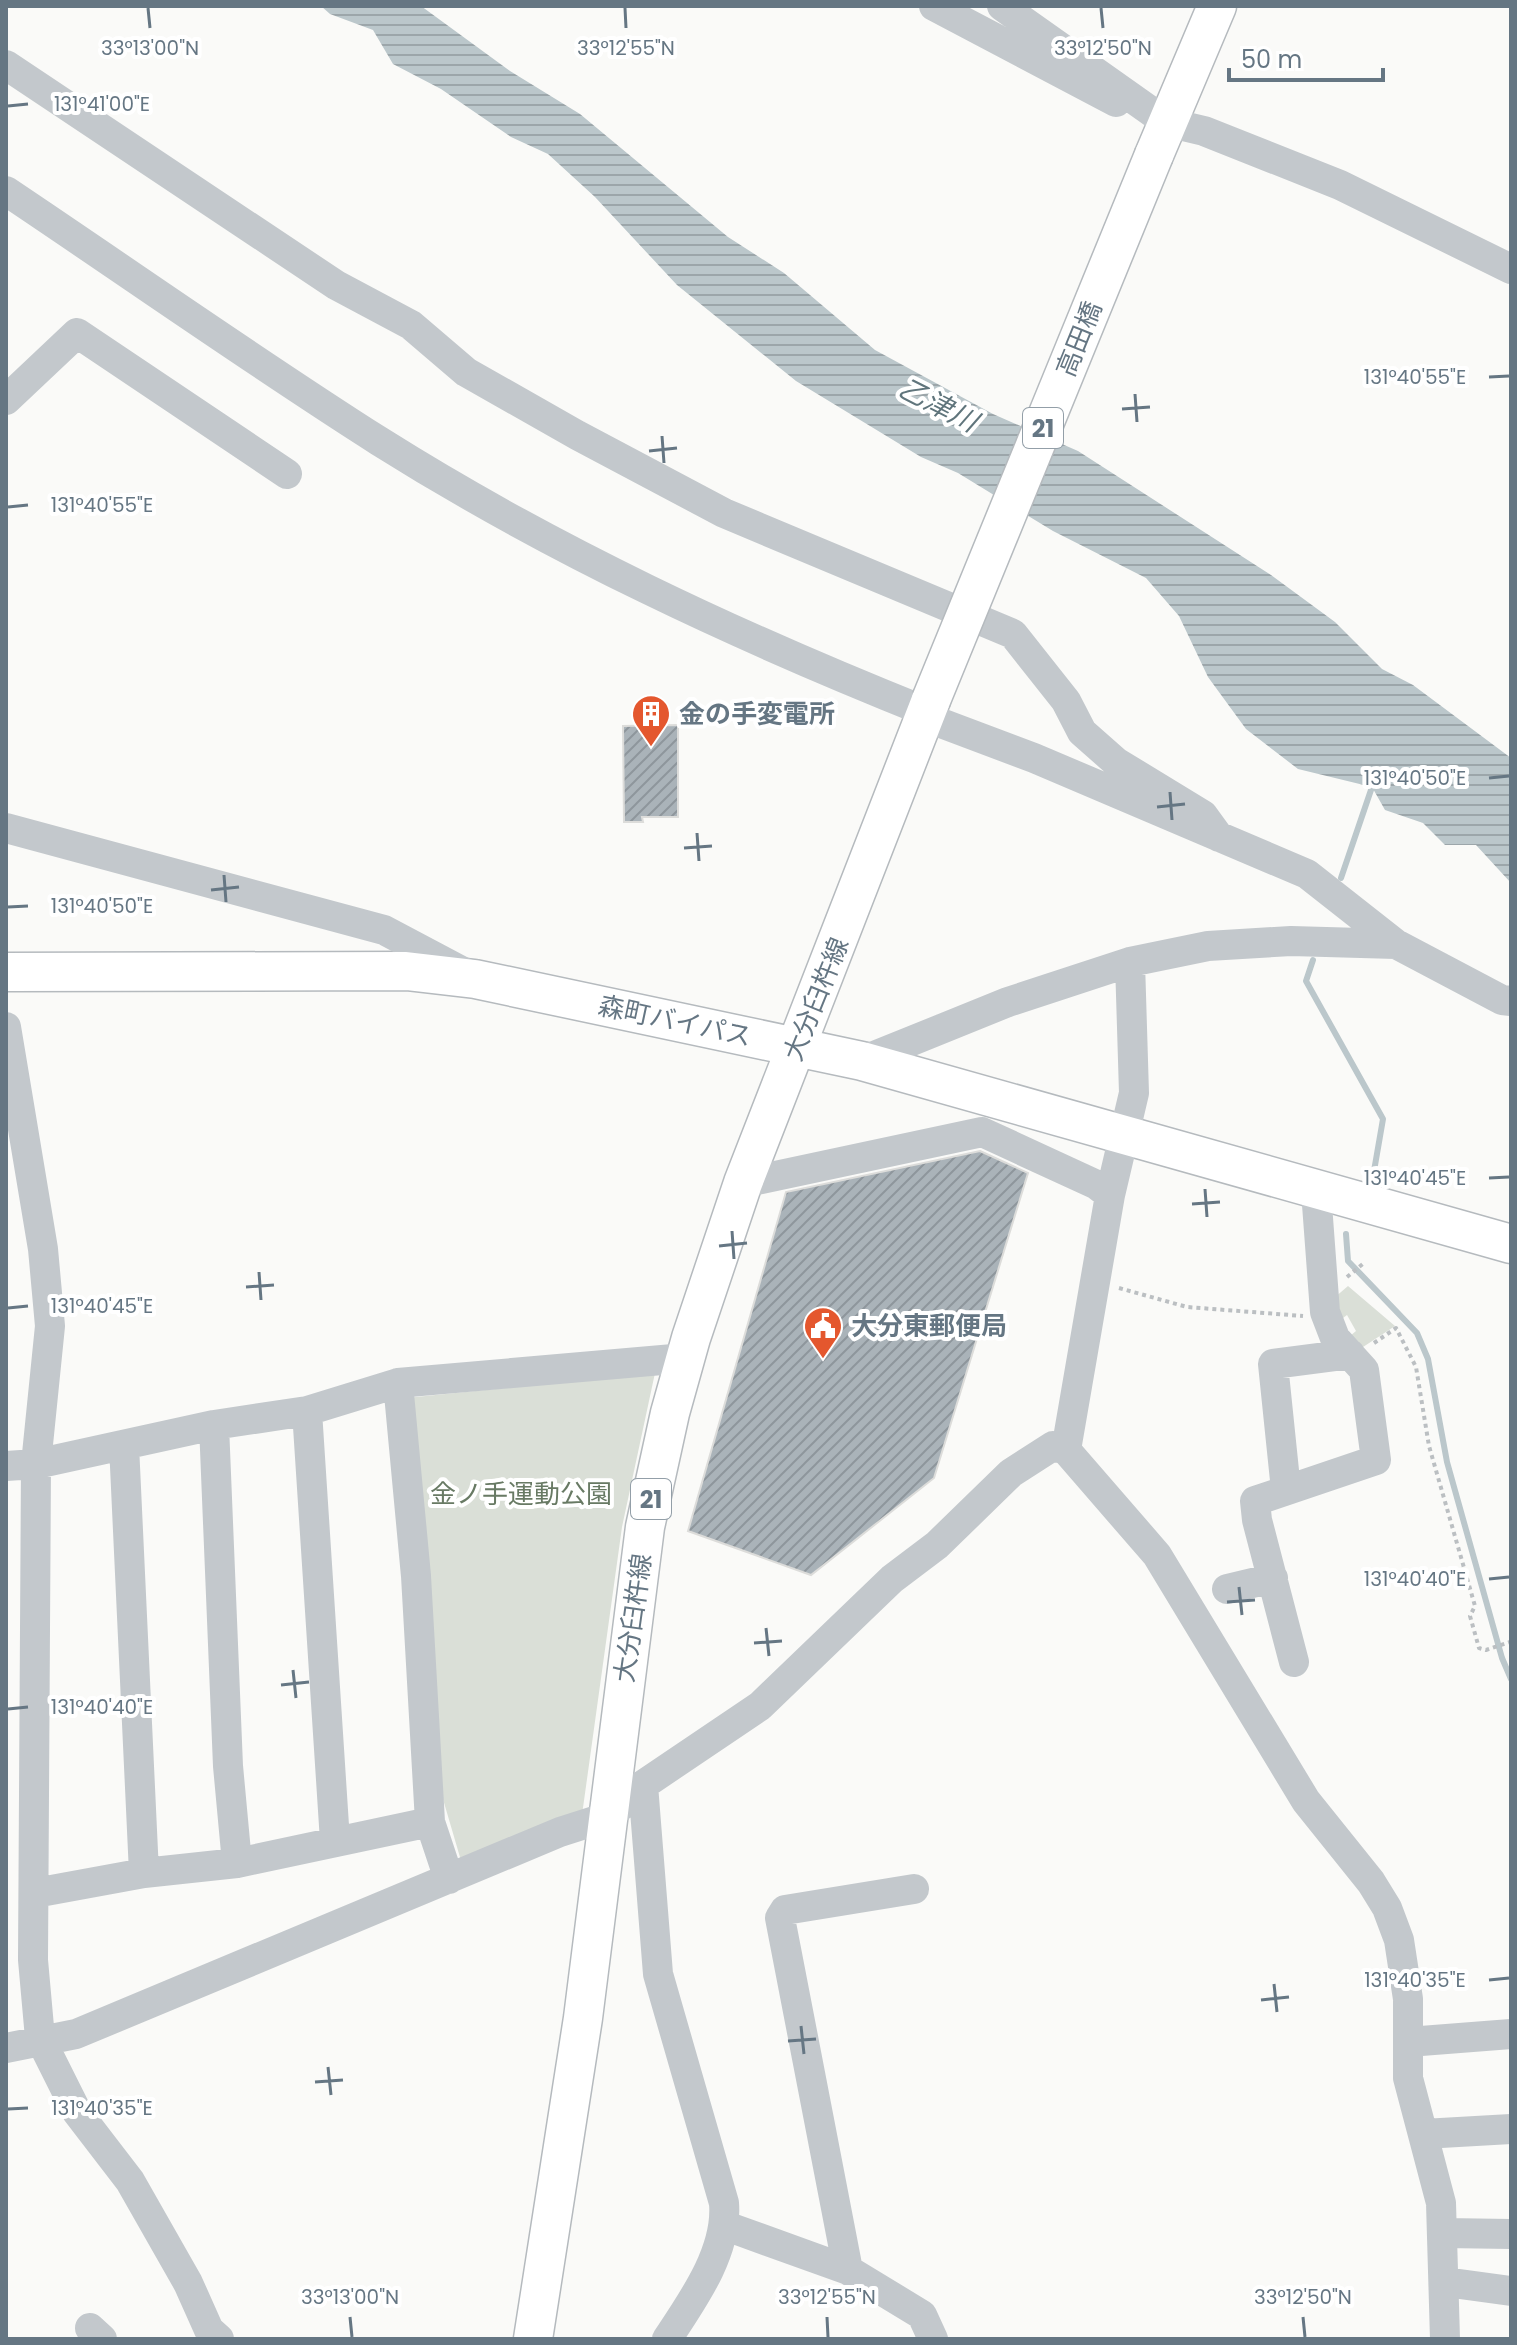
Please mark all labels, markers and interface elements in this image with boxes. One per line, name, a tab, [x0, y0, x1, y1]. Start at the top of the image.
scale bar	[1229, 32, 1383, 82]
text: 33°13'00"N	[101, 34, 199, 62]
text: 33°12'55"N	[577, 34, 675, 62]
text: 33°12'50"N	[1054, 34, 1152, 62]
text: 50 m	[1241, 43, 1302, 76]
text: 131°41'00"E	[54, 90, 150, 118]
street label: 高田橋	[1048, 296, 1110, 382]
text: 131°40'55"E	[1364, 363, 1466, 391]
water label: 乙津川	[892, 369, 987, 443]
road number: 21	[1023, 408, 1063, 448]
text: 131°40'55"E	[51, 491, 153, 519]
building icon: 金の手変電所	[630, 693, 672, 748]
place label: 金の手変電所	[679, 696, 835, 732]
text: 131°40'50"E	[1364, 764, 1466, 792]
text: 131°40'50"E	[51, 892, 153, 920]
street label: 大分臼杵線	[775, 932, 857, 1066]
street label: 森町バイパス	[595, 987, 755, 1055]
text: 131°40'45"E	[1364, 1164, 1466, 1192]
text: 131°40'45"E	[51, 1292, 153, 1320]
public building icon: 大分東郵便局	[802, 1305, 844, 1360]
place label: 大分東郵便局	[851, 1308, 1007, 1344]
park label: 金ノ手運動公園	[430, 1476, 612, 1512]
road number: 21	[631, 1479, 671, 1519]
street label: 大分臼杵線	[606, 1551, 660, 1685]
text: 131°40'40"E	[1364, 1565, 1466, 1593]
text: 131°40'40"E	[51, 1693, 153, 1721]
text: 131°40'35"E	[1364, 1966, 1466, 1994]
text: 131°40'35"E	[51, 2094, 153, 2122]
text: 33°13'00"N	[301, 2283, 399, 2311]
text: 33°12'55"N	[778, 2283, 876, 2311]
text: 33°12'50"N	[1254, 2283, 1352, 2311]

